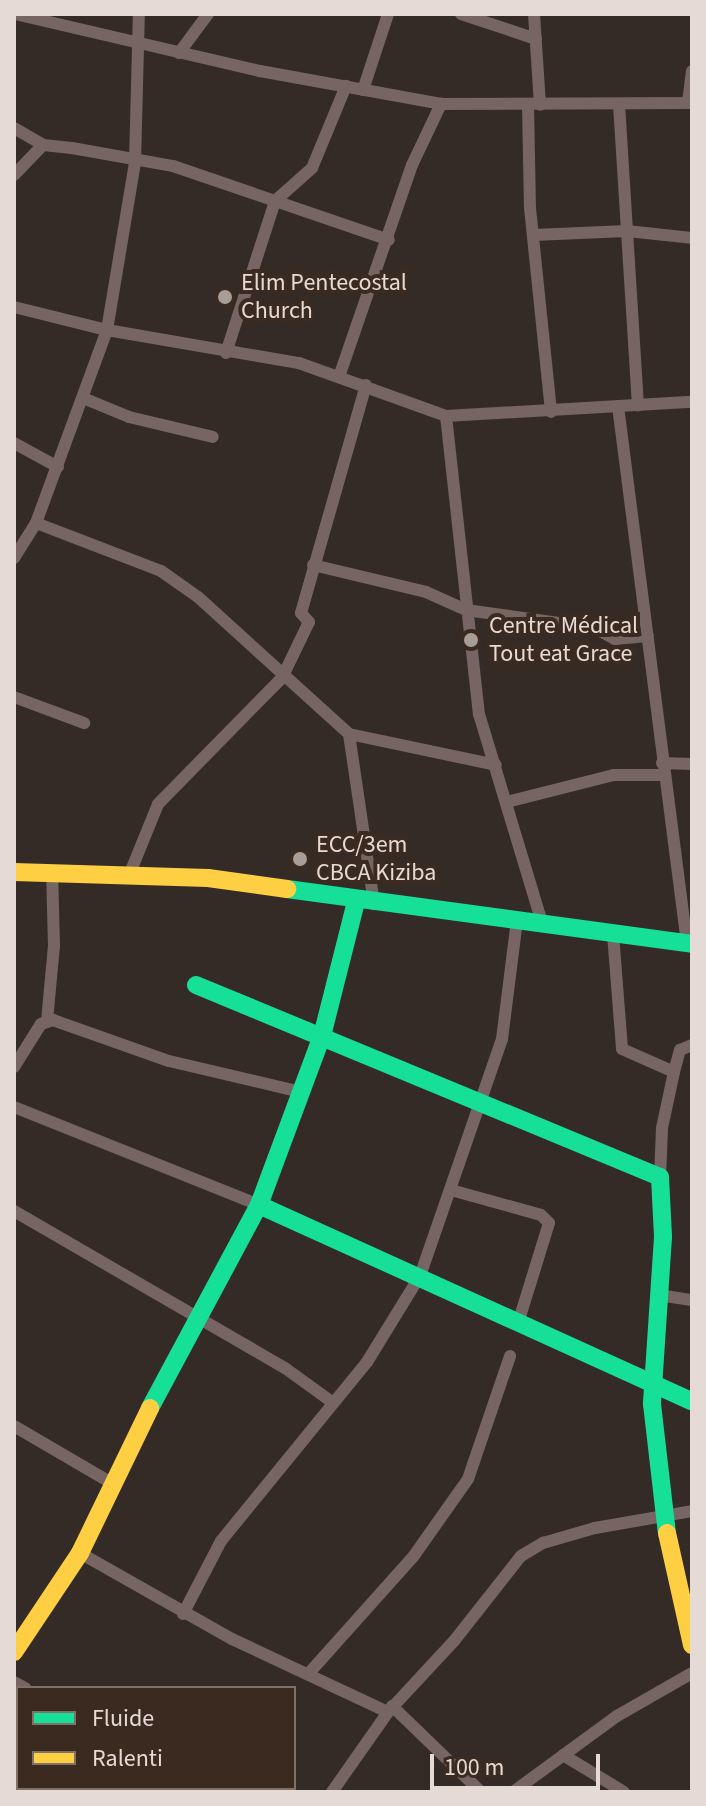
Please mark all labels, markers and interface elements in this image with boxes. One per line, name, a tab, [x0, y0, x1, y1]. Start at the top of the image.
place label: Elim Pentecostal Church	[241, 269, 407, 325]
marker: Elim Pentecostal Church	[216, 288, 234, 306]
place label: Centre Médical Tout eat Grace	[489, 612, 638, 668]
marker: Centre Médical Tout eat Grace	[460, 629, 482, 651]
place label: ECC/3em CBCA Kiziba	[316, 831, 436, 887]
marker: ECC/3em CBCA Kiziba	[291, 850, 309, 868]
legend	[16, 1686, 296, 1790]
text: Fluide	[92, 1701, 154, 1736]
scale bar	[434, 1738, 604, 1788]
text: Ralenti	[92, 1741, 163, 1776]
text: 100 m	[444, 1750, 504, 1785]

